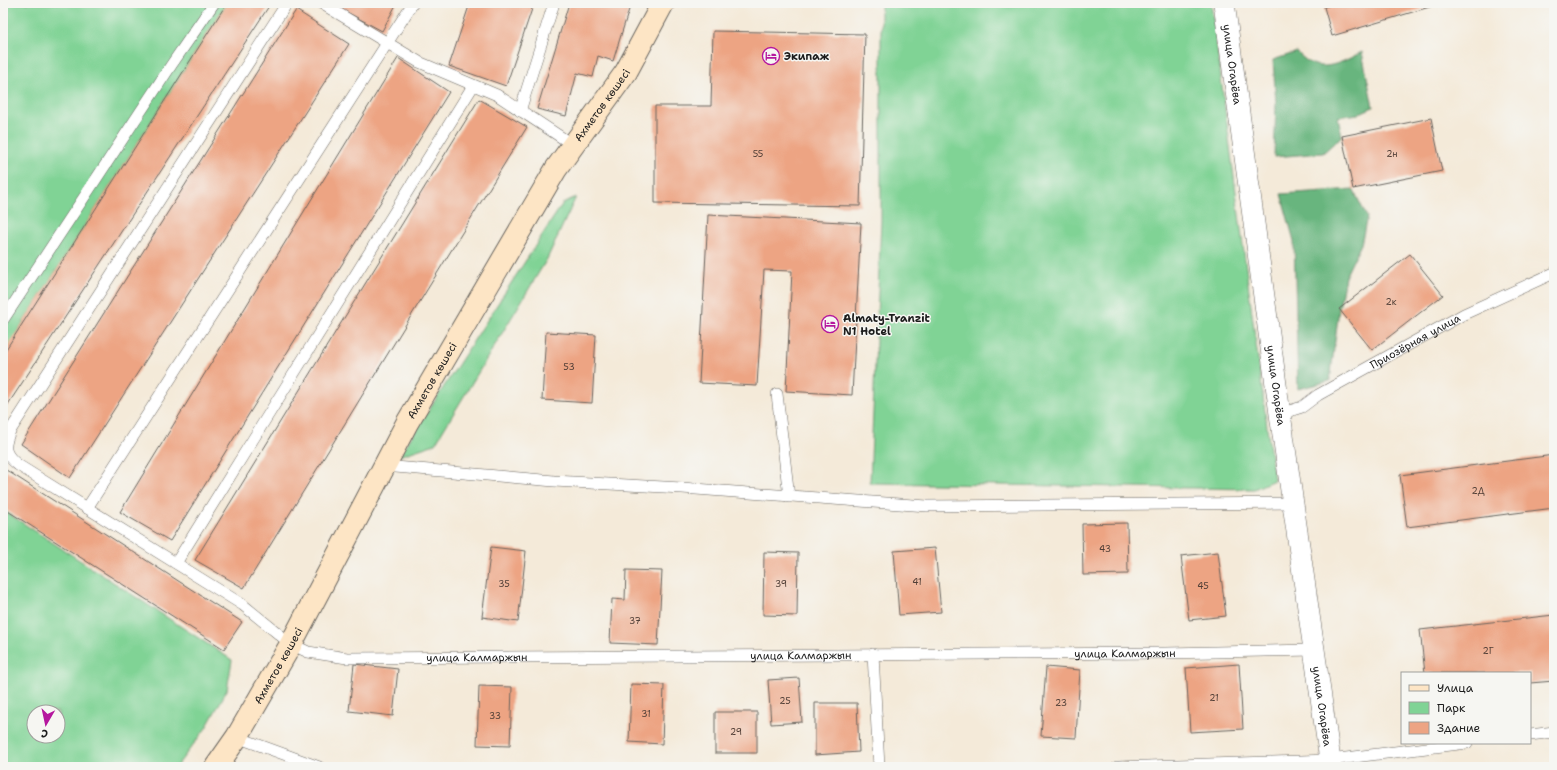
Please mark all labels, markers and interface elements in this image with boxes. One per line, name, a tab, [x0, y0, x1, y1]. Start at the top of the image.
street label: улица Огарёва	[1219, 23, 1245, 106]
hotel icon: Экипаж	[761, 46, 781, 66]
place label: Экипаж	[784, 49, 830, 64]
street label: Ахметов көшесі	[571, 66, 634, 145]
house number: 55	[753, 148, 763, 160]
house number: 2н	[1386, 148, 1398, 160]
house number: 2к	[1385, 296, 1397, 308]
street label: Приозёрная улица	[1367, 310, 1463, 372]
place label: Almaty-Tranzit N1 Hotel	[843, 311, 931, 339]
hotel icon: Almaty-Tranzit N1 Hotel	[820, 314, 840, 334]
street label: Ахметов көшесі	[404, 339, 460, 422]
street label: улица Огарёва	[1263, 344, 1289, 427]
house number: 53	[563, 361, 575, 373]
house number: 2Д	[1471, 485, 1485, 497]
house number: 43	[1099, 543, 1111, 555]
house number: 41	[912, 576, 922, 588]
house number: 35	[498, 578, 510, 590]
house number: 39	[775, 578, 787, 590]
house number: 45	[1197, 580, 1209, 592]
house number: 37	[629, 615, 641, 627]
street label: Ахметов көшесі	[250, 625, 306, 707]
street label: улица Калмаржын	[1074, 645, 1176, 661]
house number: 2Г	[1482, 645, 1494, 657]
street label: улица Калмаржын	[750, 647, 852, 663]
street label: улица Калмаржын	[426, 649, 528, 665]
street label: улица Огарёва	[1309, 665, 1335, 747]
legend	[1401, 672, 1531, 744]
text: Улица	[1437, 680, 1474, 696]
house number: 21	[1209, 692, 1219, 704]
house number: 25	[779, 695, 791, 707]
house number: 23	[1055, 697, 1067, 709]
text: Парк	[1437, 700, 1466, 716]
north arrow	[26, 704, 66, 744]
house number: 31	[641, 708, 651, 720]
house number: 33	[489, 710, 501, 722]
text: Здание	[1437, 720, 1481, 736]
text: С	[40, 725, 49, 741]
house number: 29	[730, 726, 742, 738]

